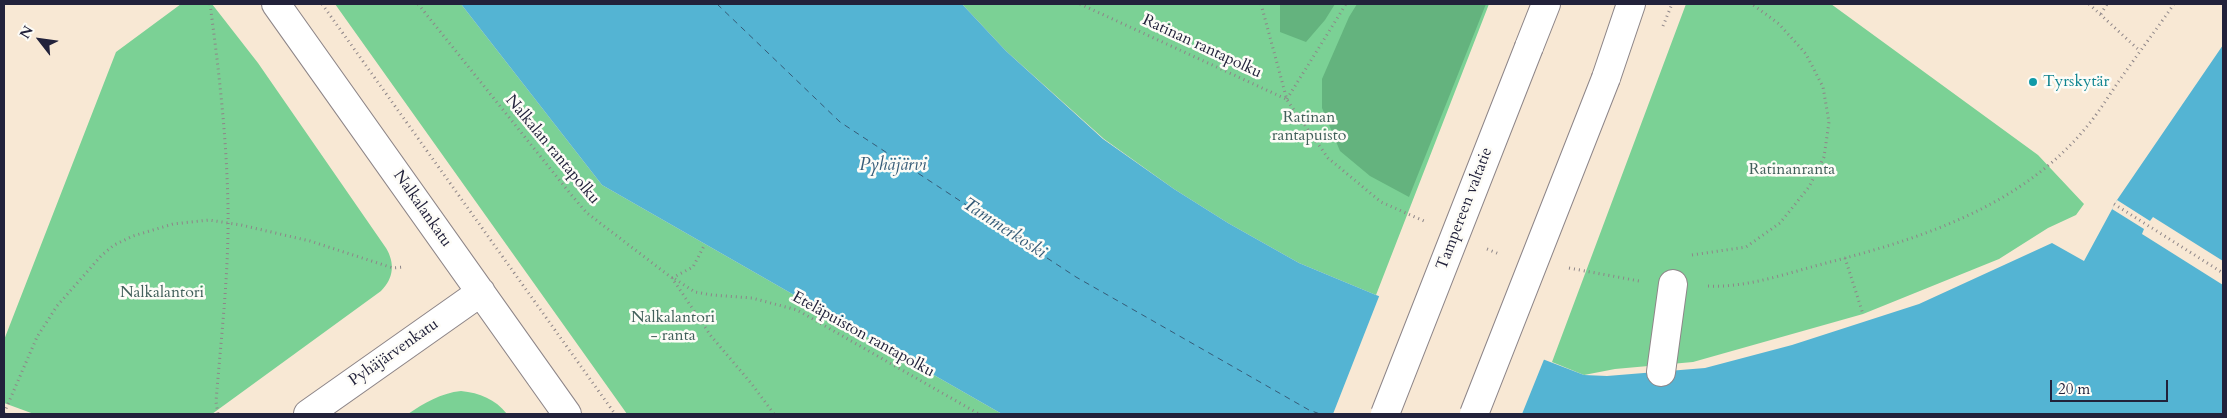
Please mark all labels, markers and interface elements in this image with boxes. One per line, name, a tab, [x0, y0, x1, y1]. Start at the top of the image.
street label: Ratinan rantapolku	[1139, 11, 1265, 83]
north arrow	[15, 15, 65, 65]
text: N	[15, 22, 38, 42]
place label: Tyrskytär	[2043, 72, 2109, 92]
marker: Tyrskytär	[2027, 76, 2039, 88]
street label: Nalkalan rantapolku	[501, 91, 603, 209]
park label: Ratinan rantapuisto	[1272, 108, 1346, 146]
street label: Tampereen valtatie	[1433, 145, 1497, 273]
water label: Pyhäjärvi	[859, 155, 927, 177]
park label: Ratinanranta	[1749, 160, 1835, 180]
street label: Nalkalankatu	[388, 167, 456, 251]
water label: Tammerkoski	[958, 194, 1050, 264]
park label: Nalkalantori	[120, 283, 204, 303]
street label: Eteläpuiston rantapolku	[788, 288, 938, 382]
park label: Nalkalantori - ranta	[631, 308, 715, 346]
street label: Pyhäjärvenkatu	[346, 315, 442, 391]
scale bar	[2052, 370, 2170, 402]
text: 20 m	[2058, 379, 2090, 399]

